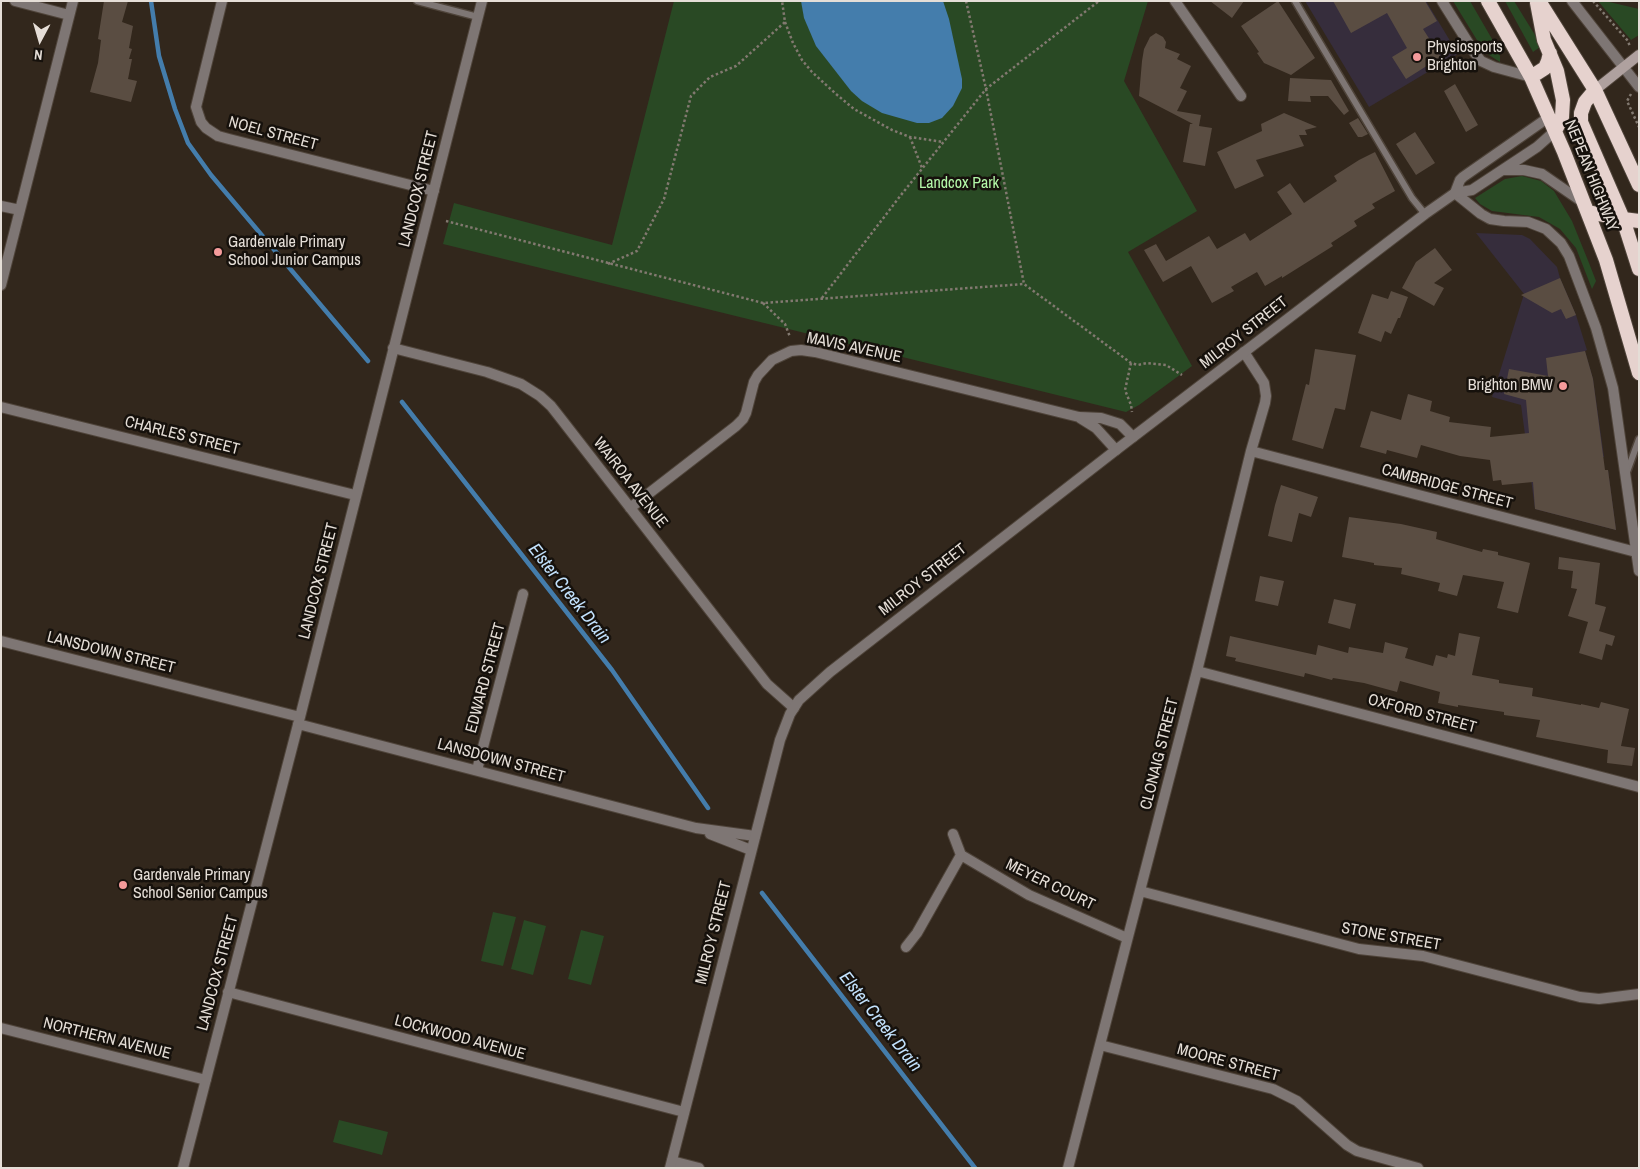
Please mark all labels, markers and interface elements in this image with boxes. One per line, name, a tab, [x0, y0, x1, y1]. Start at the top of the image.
north arrow	[15, 15, 65, 65]
place label: Physiosports Brighton	[1427, 38, 1503, 76]
text: N	[33, 46, 44, 64]
marker: Physiosports Brighton	[1411, 51, 1423, 63]
street label: NOEL STREET	[227, 113, 319, 155]
street label: NEPEAN HIGHWAY	[1560, 117, 1622, 235]
street label: LANDCOX STREET	[395, 129, 443, 249]
park label: Landcox Park	[919, 174, 999, 194]
place label: Gardenvale Primary School Junior Campus	[228, 233, 361, 271]
marker: Gardenvale Primary School Junior Campus	[212, 246, 224, 258]
street label: MILROY STREET	[1196, 293, 1292, 373]
street label: MAVIS AVENUE	[805, 329, 903, 367]
place label: Brighton BMW	[1468, 376, 1553, 396]
marker: Brighton BMW	[1557, 380, 1569, 392]
street label: CHARLES STREET	[123, 412, 241, 460]
street label: WAIROA AVENUE	[589, 434, 671, 532]
street label: CAMBRIDGE STREET	[1379, 460, 1515, 514]
street label: LANDCOX STREET	[295, 521, 343, 641]
water label: Elster Creek Drain	[523, 540, 615, 648]
street label: MILROY STREET	[875, 540, 971, 620]
street label: EDWARD STREET	[462, 621, 510, 735]
street label: LANSDOWN STREET	[45, 628, 177, 678]
street label: OXFORD STREET	[1366, 690, 1478, 738]
street label: CLONAIG STREET	[1137, 696, 1183, 812]
street label: LANSDOWN STREET	[435, 735, 567, 787]
street label: MEYER COURT	[1002, 855, 1098, 915]
place label: Gardenvale Primary School Senior Campus	[133, 866, 268, 904]
marker: Gardenvale Primary School Senior Campus	[117, 879, 129, 891]
street label: MILROY STREET	[692, 879, 736, 987]
street label: LANDCOX STREET	[193, 913, 243, 1033]
street label: STONE STREET	[1340, 919, 1442, 955]
water label: Elster Creek Drain	[834, 968, 926, 1076]
street label: LOCKWOOD AVENUE	[392, 1011, 528, 1065]
street label: NORTHERN AVENUE	[41, 1014, 173, 1064]
street label: MOORE STREET	[1175, 1040, 1281, 1086]

